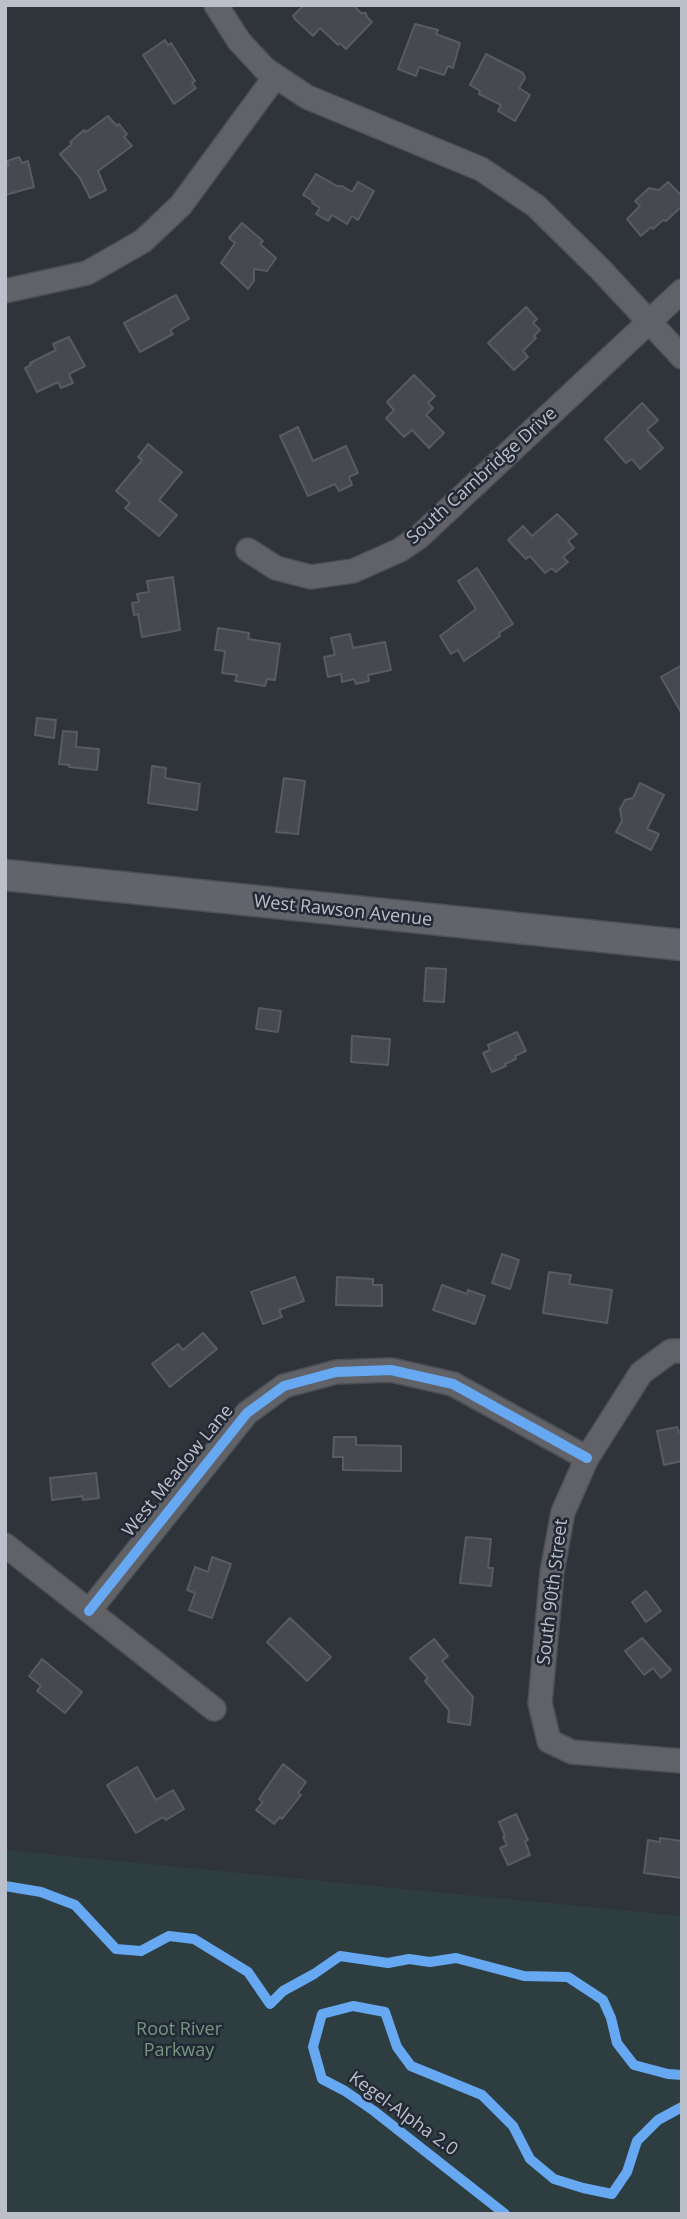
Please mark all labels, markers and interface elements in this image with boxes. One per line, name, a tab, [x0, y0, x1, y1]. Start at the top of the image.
street label: South Cambridge Drive	[403, 403, 561, 549]
street label: West Rawson Avenue	[253, 891, 433, 931]
street label: West Meadow Lane	[118, 1401, 238, 1541]
street label: South 90th Street	[533, 1518, 573, 1666]
park label: Root River Parkway	[136, 2019, 222, 2062]
street label: Kegel-Alpha 2.0	[344, 2067, 462, 2161]

